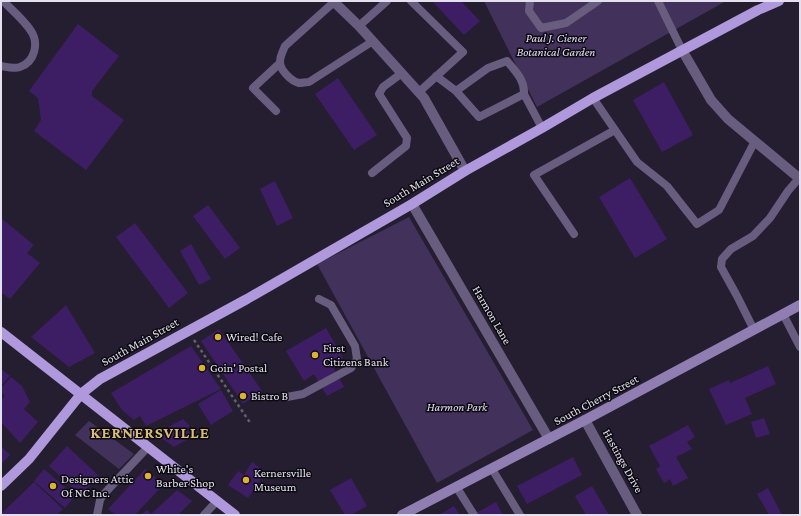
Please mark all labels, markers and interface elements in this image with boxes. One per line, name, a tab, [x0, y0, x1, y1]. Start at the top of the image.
park label: Paul J. Ciener Botanical Garden	[517, 31, 595, 59]
street label: South Main Street	[381, 153, 462, 210]
street label: Harmon Lane	[470, 283, 514, 347]
street label: South Main Street	[99, 315, 182, 369]
place label: Wired! Cafe	[226, 330, 282, 344]
marker: Wired! Cafe	[213, 332, 223, 342]
place label: First Citizens Bank	[323, 341, 389, 369]
marker: First Citizens Bank	[310, 350, 320, 360]
place label: Goin' Postal	[210, 361, 267, 375]
marker: Goin' Postal	[197, 363, 207, 373]
street label: South Cherry Street	[551, 371, 642, 428]
place label: Bistro B	[251, 389, 289, 403]
marker: Bistro B	[238, 391, 248, 401]
park label: Harmon Park	[427, 400, 488, 414]
district label: KERNERSVILLE	[90, 424, 210, 441]
street label: Hastings Drive	[600, 427, 646, 495]
place label: White's Barber Shop	[156, 462, 215, 490]
place label: Kernersville Museum	[254, 466, 311, 494]
marker: White's Barber Shop	[143, 471, 153, 481]
place label: Designers Attic Of NC Inc.	[61, 472, 134, 500]
marker: Kernersville Museum	[241, 475, 251, 485]
marker: Designers Attic Of NC Inc.	[48, 481, 58, 491]

